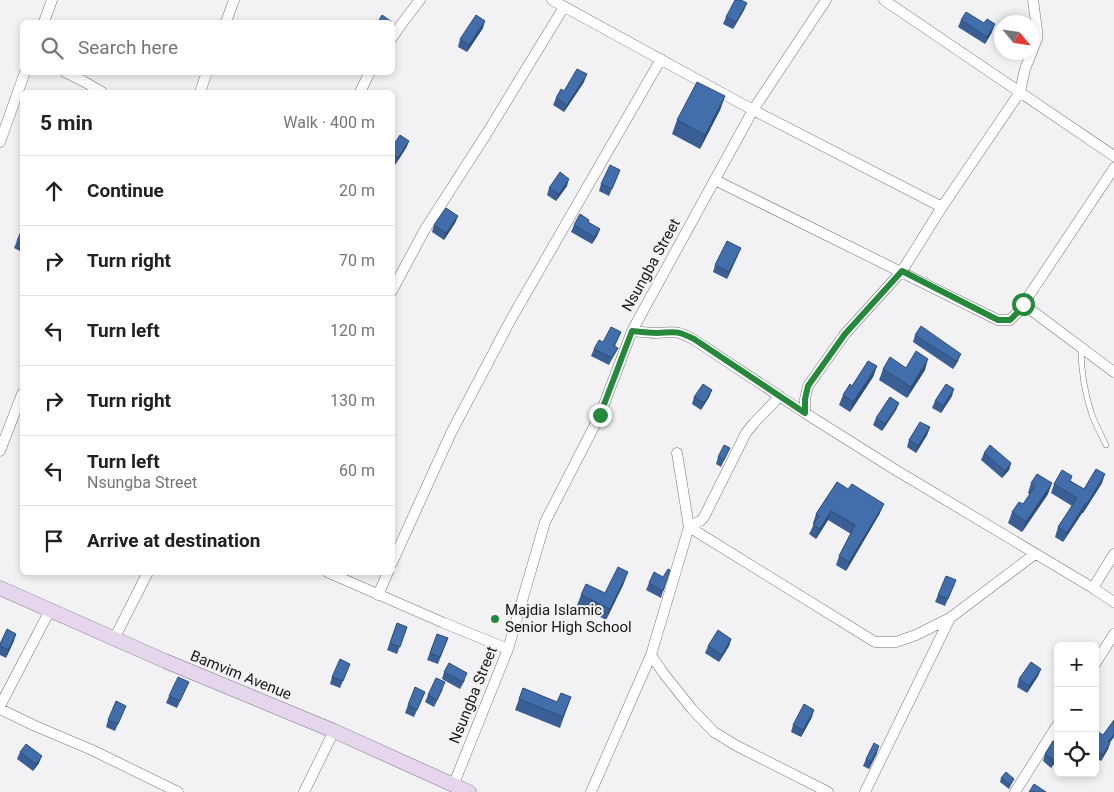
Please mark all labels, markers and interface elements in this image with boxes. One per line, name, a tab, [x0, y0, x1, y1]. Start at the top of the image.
north arrow	[994, 15, 1039, 60]
search box	[20, 20, 395, 75]
icon: search	[38, 34, 66, 62]
text: Search here	[78, 36, 178, 59]
text: 5 min	[40, 111, 93, 135]
text: Walk · 400 m	[283, 113, 375, 132]
icon: ahead	[40, 177, 68, 205]
text: Continue	[87, 179, 164, 202]
text: 20 m	[339, 181, 375, 200]
street label: Nsungba Street	[618, 215, 684, 315]
icon: right	[40, 247, 68, 275]
text: Turn right	[87, 249, 171, 272]
text: 70 m	[339, 251, 375, 270]
route start	[1012, 293, 1035, 316]
icon: left	[40, 317, 68, 345]
text: Turn left	[87, 319, 160, 342]
text: 120 m	[330, 321, 375, 340]
icon: right	[40, 387, 68, 415]
text: Turn right	[87, 389, 171, 412]
text: 130 m	[330, 391, 375, 410]
route end	[589, 404, 612, 427]
text: Turn left	[87, 450, 160, 473]
icon: left	[40, 457, 68, 485]
text: 60 m	[339, 461, 375, 480]
text: Nsungba Street	[87, 473, 197, 492]
icon: arrive	[40, 527, 68, 555]
text: Arrive at destination	[87, 529, 260, 552]
place label: Majdia Islamic Senior High School	[505, 601, 632, 636]
marker: Majdia Islamic Senior High School	[489, 613, 501, 625]
map controls	[1054, 642, 1099, 777]
button: +	[1054, 642, 1099, 687]
street label: Nsungba Street	[445, 644, 501, 746]
street label: Bamvim Avenue	[188, 647, 294, 703]
button: −	[1054, 687, 1099, 732]
button: locate	[1054, 732, 1099, 777]

